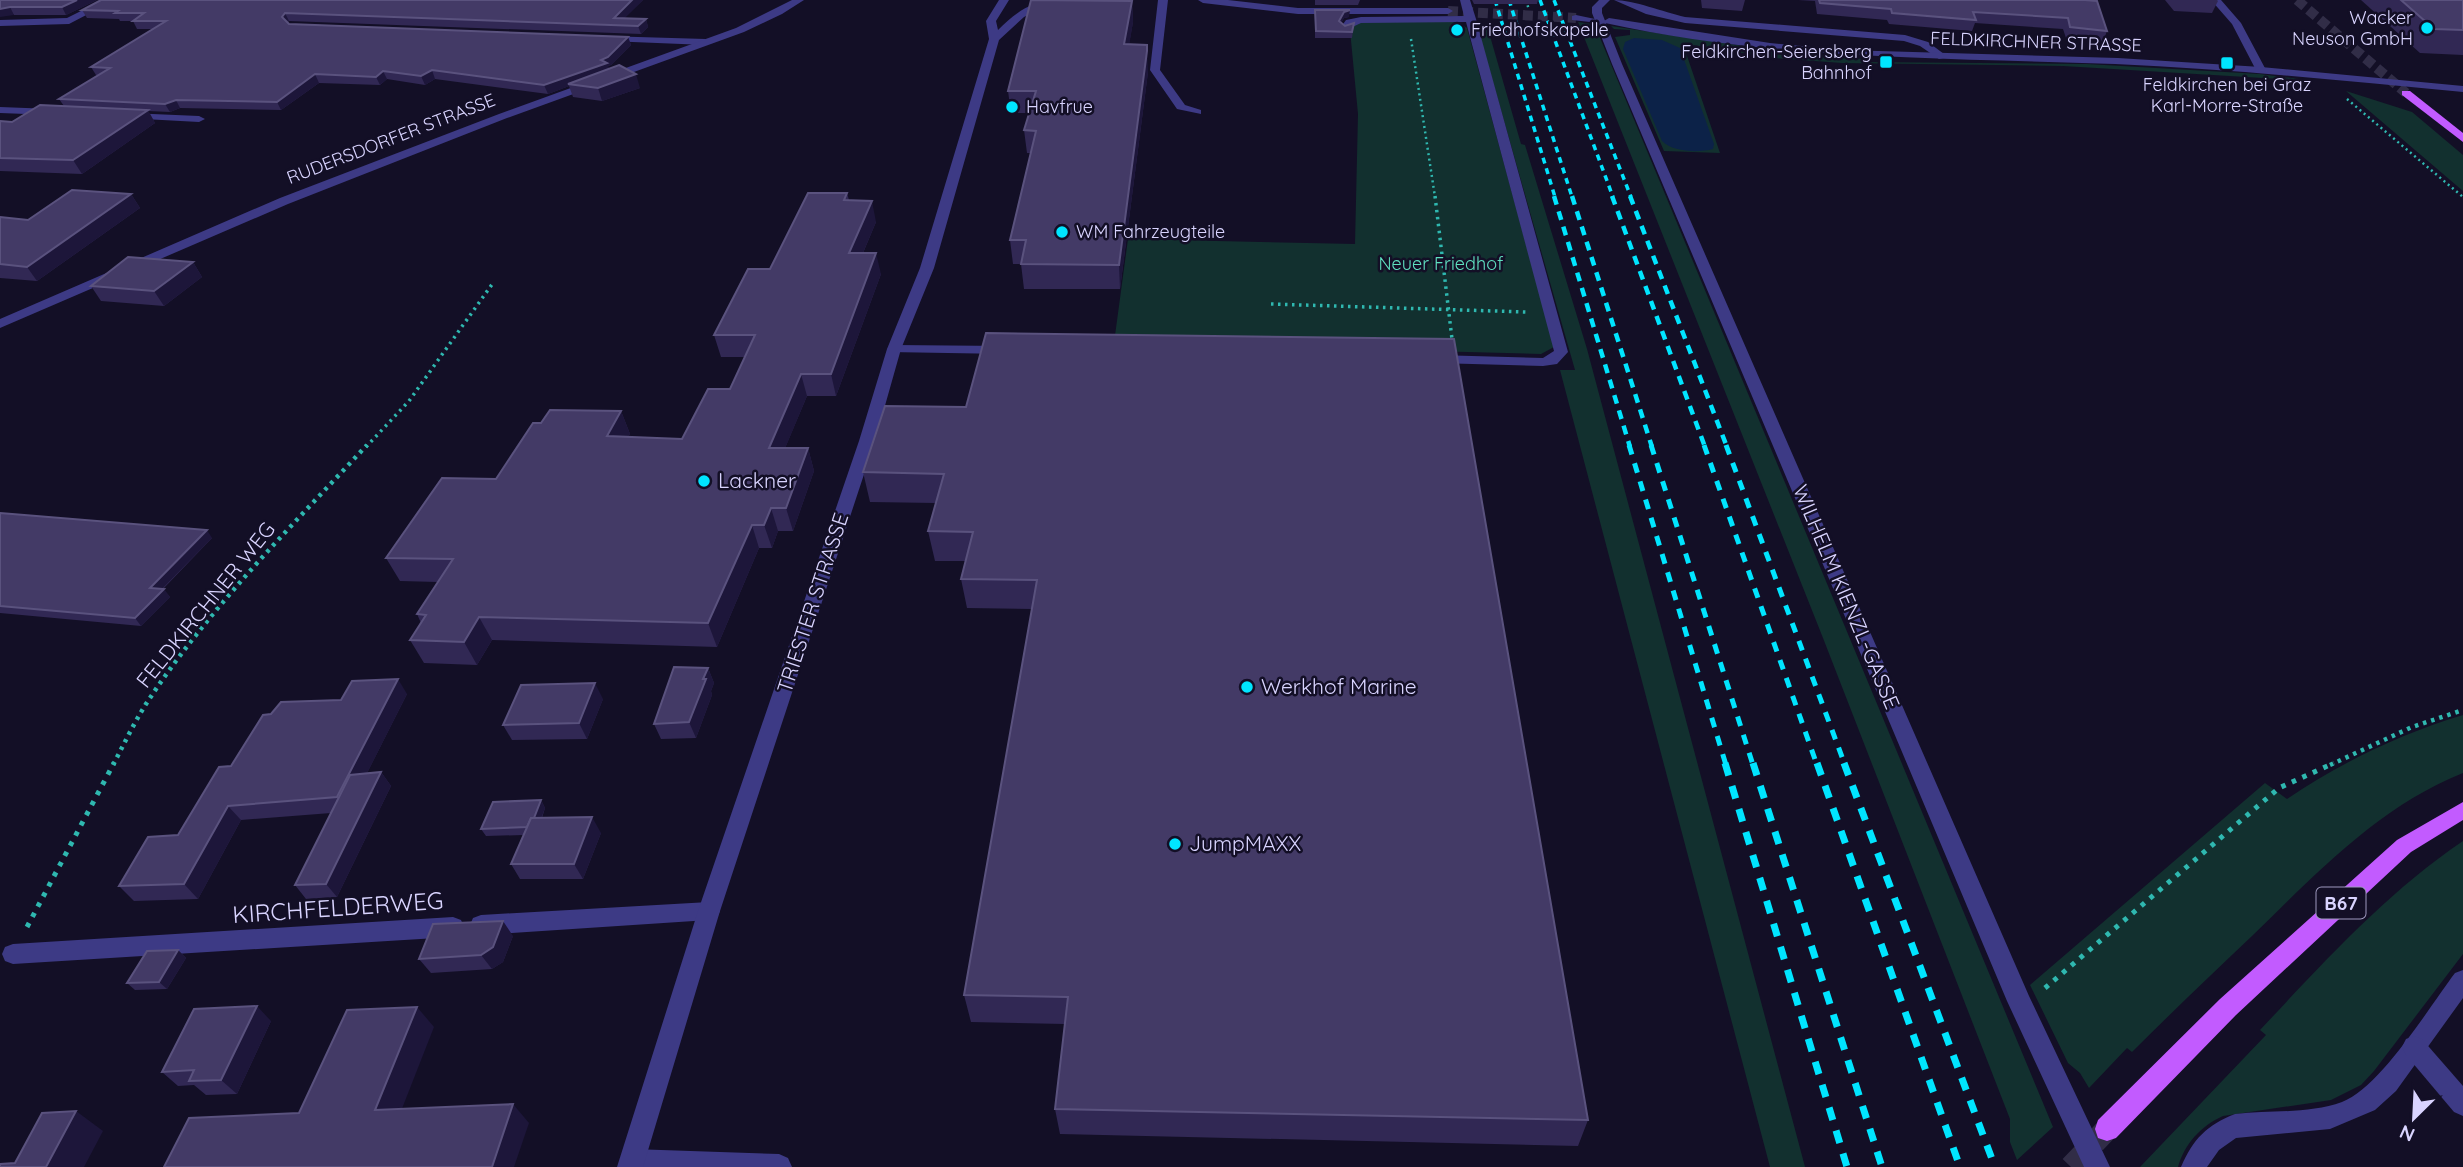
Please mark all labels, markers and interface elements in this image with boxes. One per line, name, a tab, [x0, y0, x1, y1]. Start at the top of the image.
place label: Wacker Neuson GmbH	[2292, 6, 2413, 50]
place label: Friedhofskapelle	[1471, 18, 1609, 41]
marker: Wacker Neuson GmbH	[2419, 20, 2435, 36]
marker: Friedhofskapelle	[1449, 22, 1465, 38]
street label: FELDKIRCHNER STRASSE	[1930, 26, 2142, 57]
place label: Feldkirchen-Seiersberg Bahnhof	[1681, 40, 1873, 84]
marker: Feldkirchen-Seiersberg Bahnhof	[1878, 54, 1894, 70]
marker: Feldkirchen bei Graz Karl-Morre-Straße	[2219, 55, 2235, 71]
place label: Feldkirchen bei Graz Karl-Morre-Straße	[2143, 73, 2311, 117]
street label: RUDERSDORFER STRASSE	[283, 88, 498, 189]
place label: Havfrue	[1026, 95, 1093, 118]
marker: Havfrue	[1004, 99, 1020, 115]
place label: WM Fahrzeugteile	[1076, 220, 1225, 243]
marker: WM Fahrzeugteile	[1054, 224, 1070, 240]
park label: Neuer Friedhof	[1379, 252, 1504, 275]
place label: Lackner	[718, 467, 796, 493]
marker: Lackner	[696, 473, 712, 489]
street label: WILHELM KIENZL-GASSE	[1788, 480, 1906, 713]
street label: TRIESTER STRASSE	[771, 509, 853, 696]
street label: FELDKIRCHNER WEG	[130, 516, 280, 693]
place label: Werkhof Marine	[1261, 673, 1417, 699]
marker: Werkhof Marine	[1239, 679, 1255, 695]
place label: JumpMAXX	[1189, 830, 1302, 856]
marker: JumpMAXX	[1167, 836, 1183, 852]
street label: KIRCHFELDERWEG	[231, 885, 444, 929]
road number: B67	[2316, 888, 2366, 918]
north arrow	[2379, 1083, 2449, 1153]
text: N	[2396, 1120, 2418, 1147]

